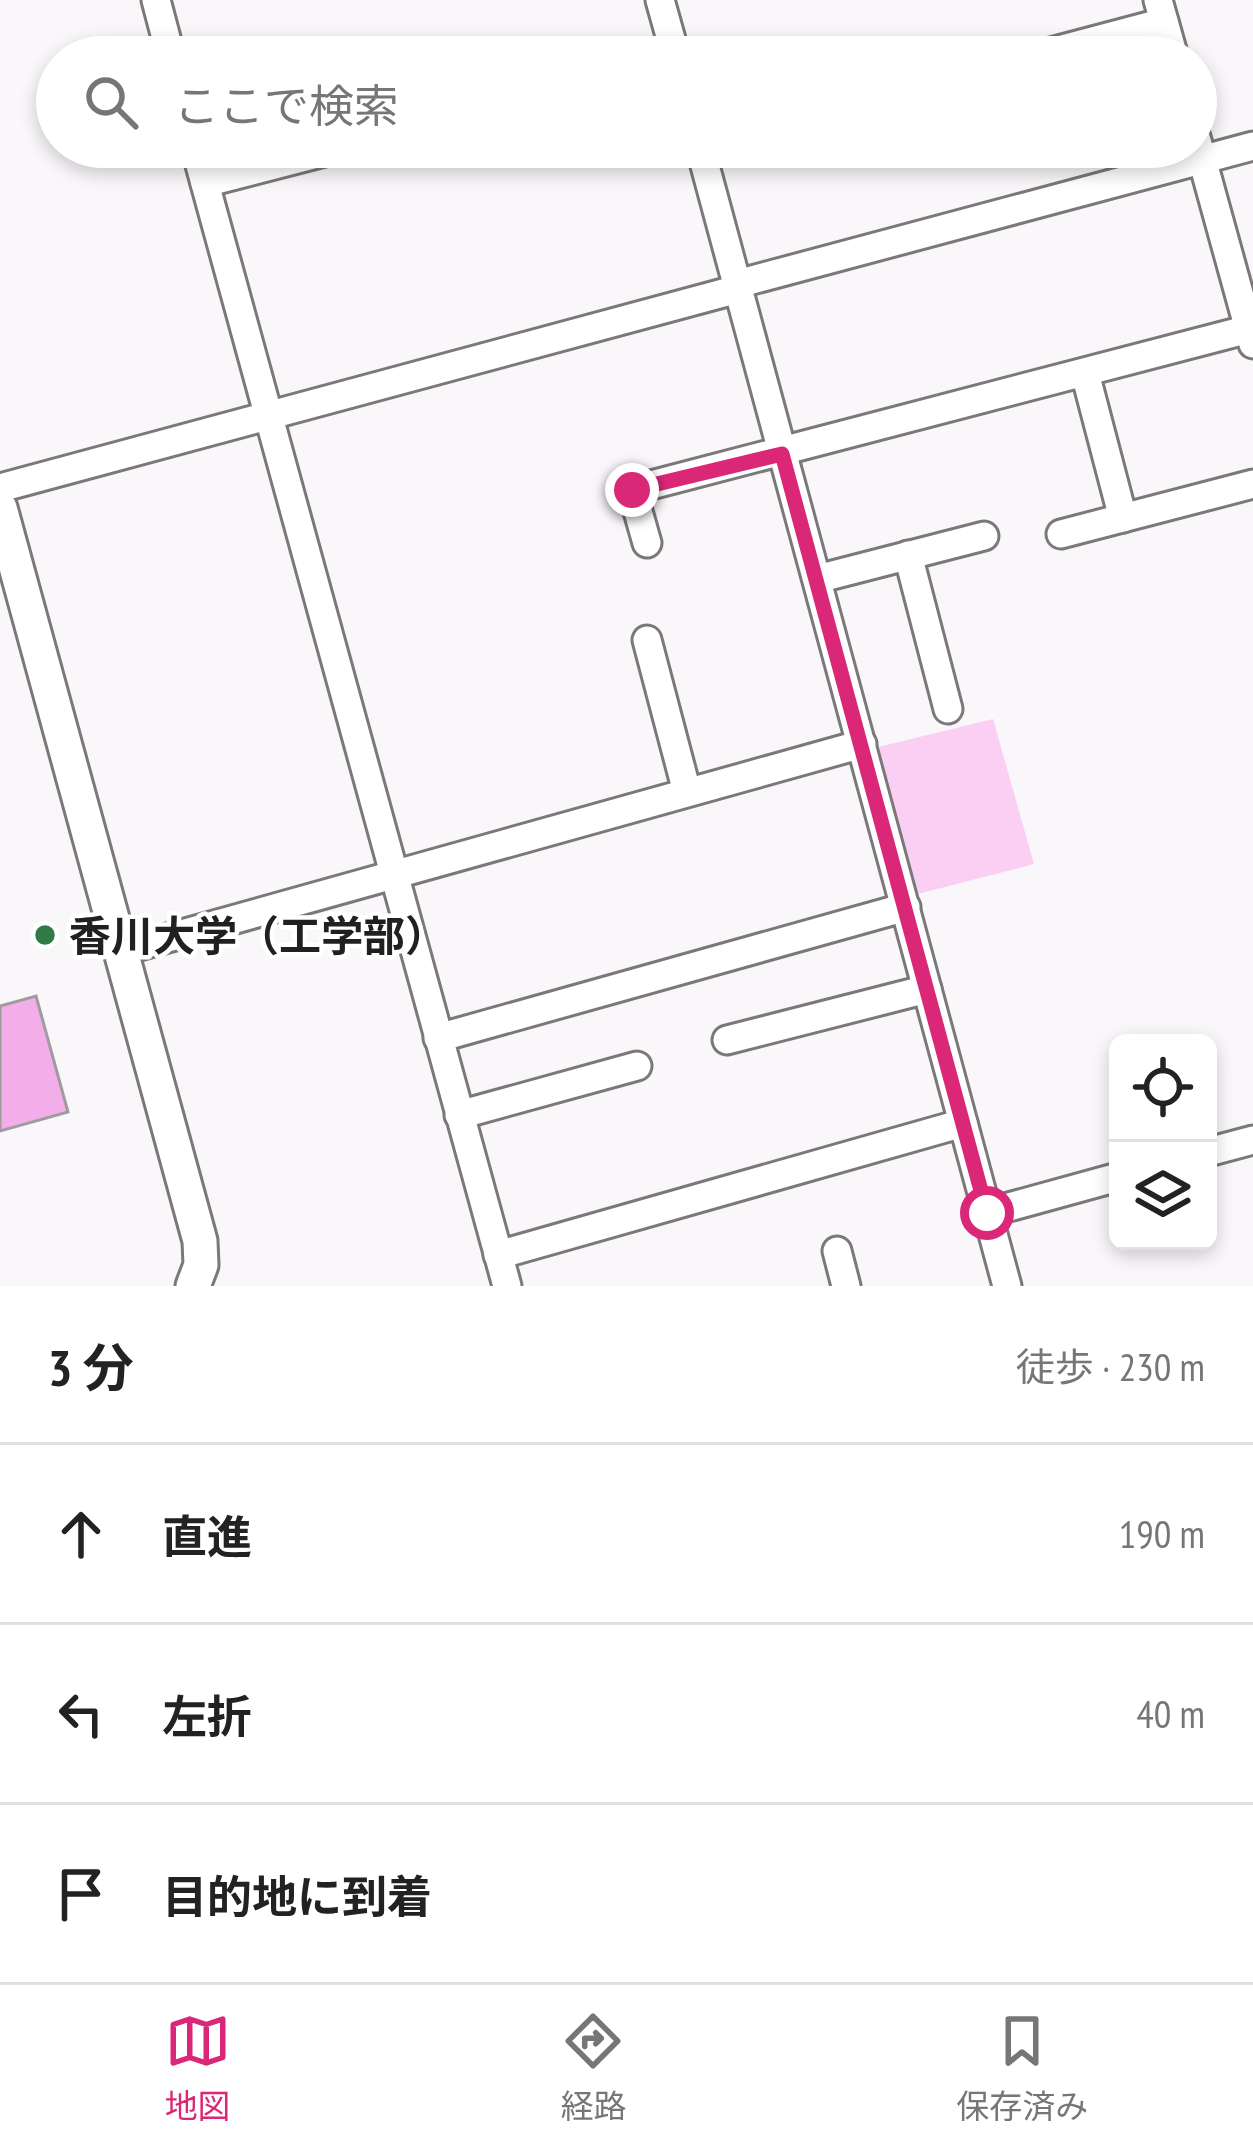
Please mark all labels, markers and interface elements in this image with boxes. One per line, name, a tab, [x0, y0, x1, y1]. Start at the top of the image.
search box	[36, 36, 1217, 168]
icon: search	[78, 69, 144, 135]
text: ここで検索	[174, 76, 399, 134]
route end	[605, 463, 659, 517]
place label: 香川大学（工学部）	[69, 908, 447, 963]
marker: 香川大学（工学部）	[32, 922, 58, 948]
map controls	[1109, 1034, 1217, 1250]
button: locate	[1109, 1034, 1217, 1142]
button: layers	[1109, 1142, 1217, 1250]
route start	[960, 1186, 1014, 1240]
text: 3 分	[48, 1334, 134, 1400]
text: 徒歩 · 230 m	[1016, 1341, 1205, 1392]
icon: ahead	[48, 1501, 114, 1567]
text: 直進	[162, 1507, 252, 1565]
text: 190 m	[1119, 1508, 1205, 1559]
icon: left	[48, 1681, 114, 1747]
text: 左折	[162, 1687, 252, 1745]
text: 40 m	[1136, 1688, 1205, 1739]
icon: arrive	[48, 1861, 114, 1927]
text: 目的地に到着	[162, 1867, 432, 1925]
tab: 地図	[165, 2008, 231, 2128]
tab: 経路	[560, 2008, 626, 2128]
tab: 保存済み	[956, 2008, 1088, 2128]

